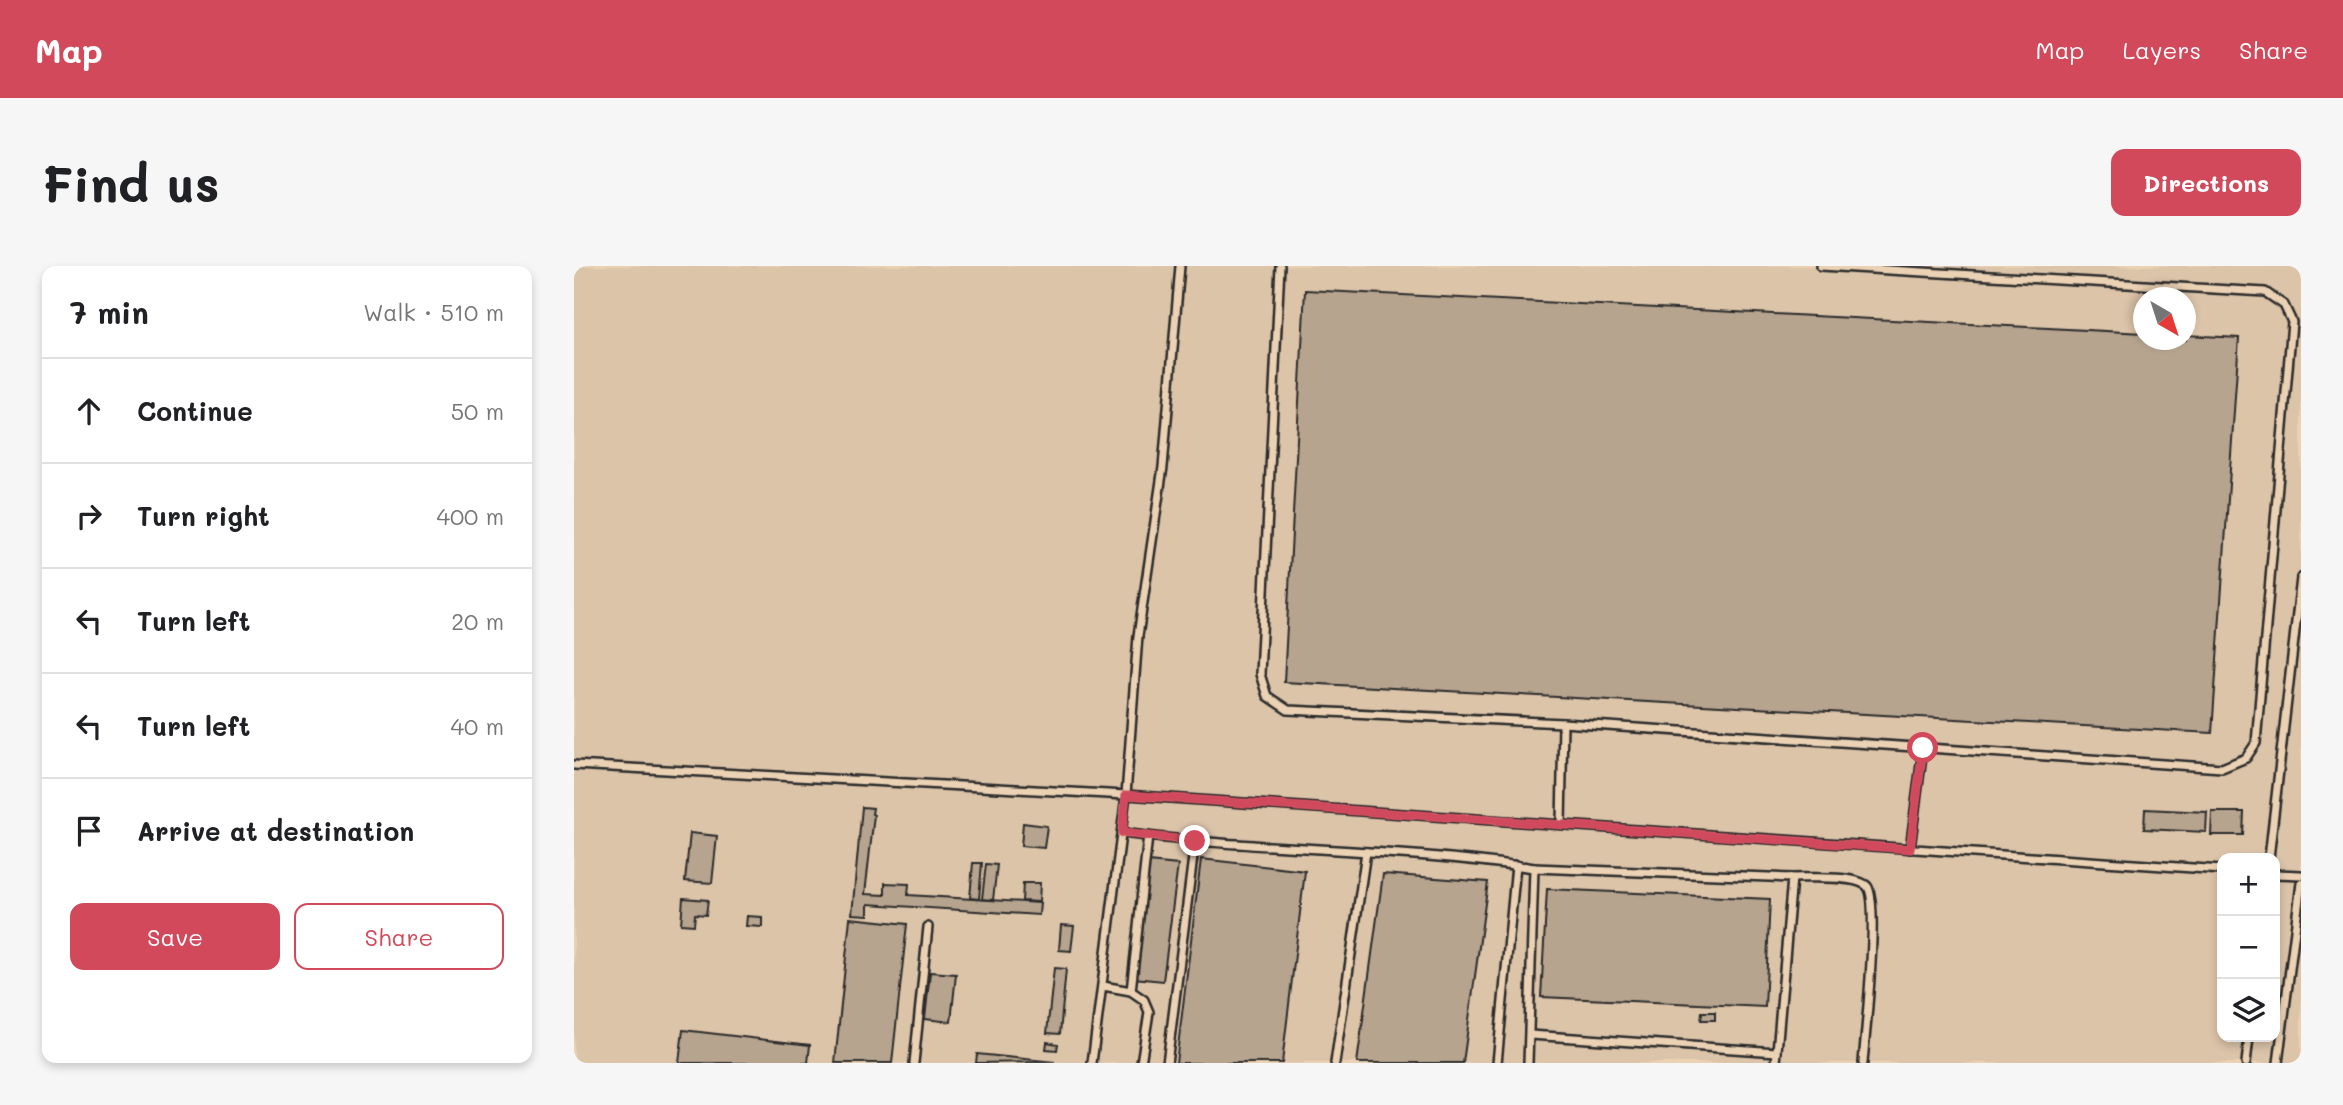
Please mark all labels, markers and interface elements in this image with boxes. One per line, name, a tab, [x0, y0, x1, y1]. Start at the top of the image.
text: Map	[35, 28, 103, 71]
text: Map	[2036, 34, 2084, 65]
text: Layers	[2122, 34, 2201, 65]
text: Share	[2239, 34, 2308, 65]
button: Directions	[2111, 149, 2301, 216]
text: Find us	[42, 151, 220, 214]
north arrow	[2133, 287, 2196, 350]
text: 7 min	[70, 292, 149, 332]
text: Walk · 510 m	[363, 297, 504, 327]
icon: ahead	[70, 392, 108, 430]
text: Continue	[137, 394, 253, 428]
text: 50 m	[451, 396, 504, 426]
icon: right	[70, 497, 108, 535]
text: Turn right	[137, 499, 270, 533]
text: 400 m	[436, 501, 504, 531]
icon: left	[70, 602, 108, 640]
text: Turn left	[137, 604, 250, 638]
text: 20 m	[451, 606, 504, 636]
icon: left	[70, 707, 108, 745]
text: Turn left	[137, 709, 250, 743]
text: 40 m	[451, 711, 504, 741]
route start	[1907, 732, 1938, 763]
icon: arrive	[70, 812, 108, 850]
text: Arrive at destination	[137, 814, 414, 848]
route end	[1179, 825, 1210, 856]
map controls	[2217, 853, 2280, 1042]
button: +	[2217, 853, 2280, 916]
button: Save	[70, 903, 280, 970]
button: Share	[294, 903, 504, 970]
button: −	[2217, 916, 2280, 979]
button: layers	[2217, 979, 2280, 1042]

